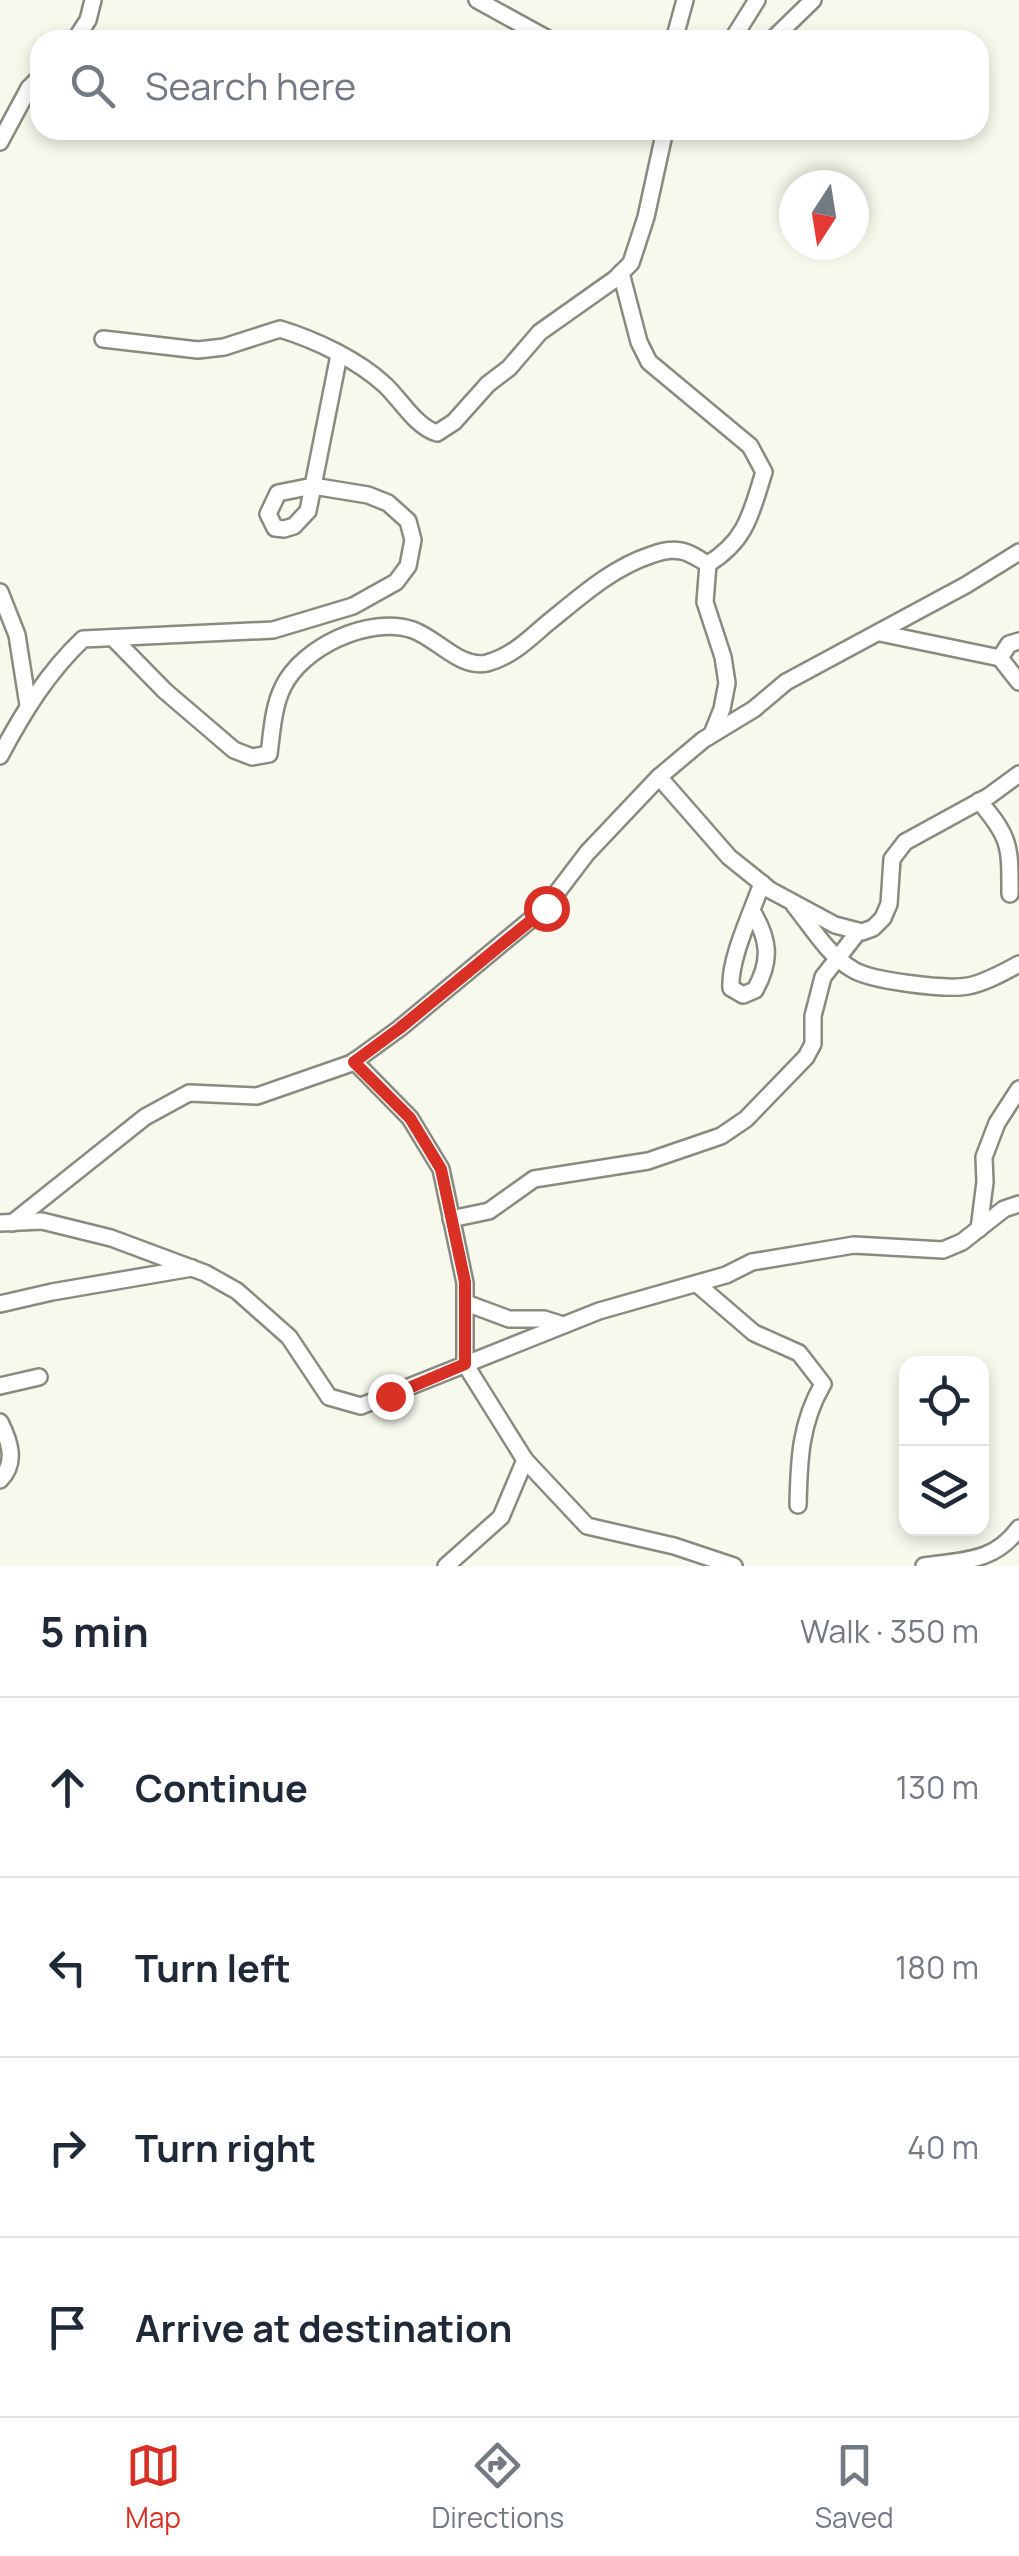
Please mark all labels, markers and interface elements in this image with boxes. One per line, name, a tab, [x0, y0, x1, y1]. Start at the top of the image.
search box	[30, 30, 989, 140]
icon: search	[65, 58, 120, 113]
text: Search here	[145, 59, 356, 111]
north arrow	[779, 170, 869, 260]
route start	[524, 886, 570, 932]
map controls	[899, 1356, 989, 1536]
button: locate	[899, 1356, 989, 1446]
route end	[368, 1374, 414, 1420]
button: layers	[899, 1446, 989, 1536]
text: 5 min	[40, 1602, 149, 1660]
text: Walk · 350 m	[800, 1609, 979, 1653]
icon: ahead	[40, 1760, 95, 1815]
text: Continue	[135, 1761, 308, 1813]
text: 130 m	[896, 1765, 979, 1809]
icon: left	[40, 1940, 95, 1995]
text: Turn left	[135, 1941, 291, 1993]
text: 180 m	[895, 1945, 979, 1989]
icon: right	[40, 2120, 95, 2175]
text: Turn right	[135, 2121, 316, 2173]
text: 40 m	[907, 2125, 979, 2169]
icon: arrive	[40, 2300, 95, 2355]
text: Arrive at destination	[135, 2301, 512, 2353]
tab: Map	[125, 2438, 181, 2536]
tab: Directions	[432, 2438, 564, 2536]
tab: Saved	[815, 2438, 894, 2536]

